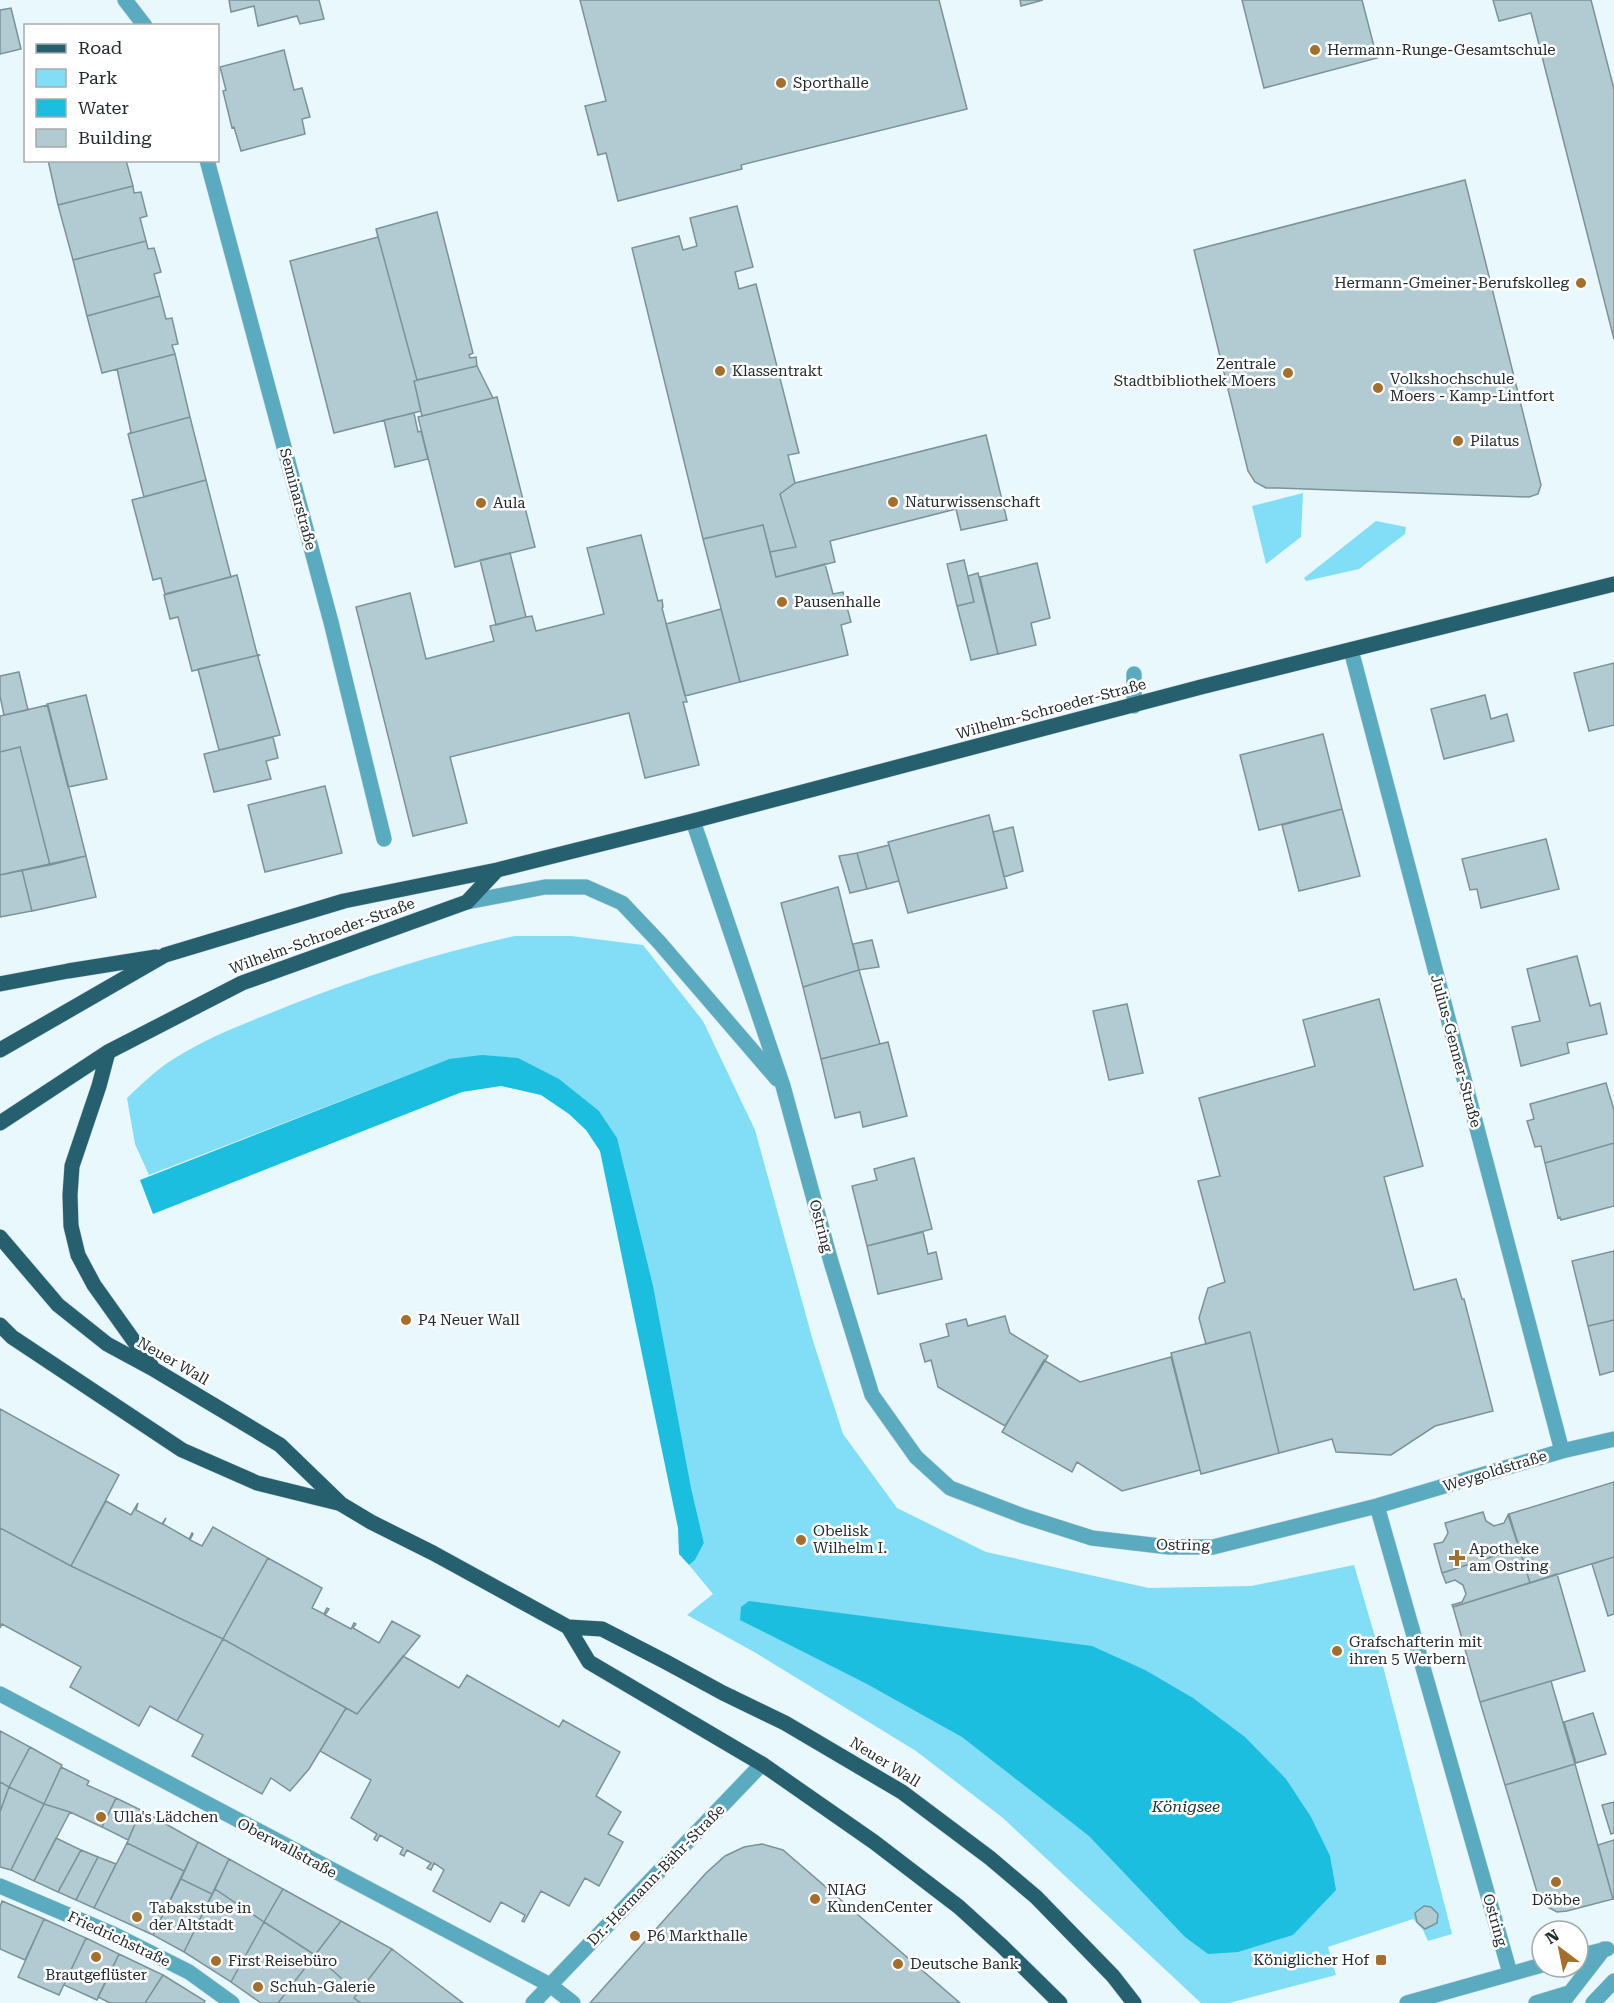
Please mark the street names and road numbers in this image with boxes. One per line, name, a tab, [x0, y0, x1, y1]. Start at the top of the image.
street label: Seminarstraße	[276, 446, 320, 552]
street label: Wilhelm-Schroeder-Straße	[954, 675, 1148, 743]
street label: Wilhelm-Schroeder-Straße	[227, 894, 417, 978]
street label: Julius-Genner-Straße	[1427, 973, 1485, 1129]
street label: Ostring	[805, 1198, 837, 1255]
street label: Neuer Wall	[134, 1333, 212, 1389]
street label: Weygoldstraße	[1441, 1447, 1549, 1495]
street label: Ostring	[1156, 1536, 1211, 1554]
street label: Neuer Wall	[846, 1733, 924, 1791]
street label: Dr.-Hermann-Bähr-Straße	[584, 1801, 728, 1949]
street label: Oberwallstraße	[234, 1814, 340, 1882]
street label: Ostring	[1479, 1892, 1511, 1949]
street label: Friedrichstraße	[65, 1907, 173, 1971]

